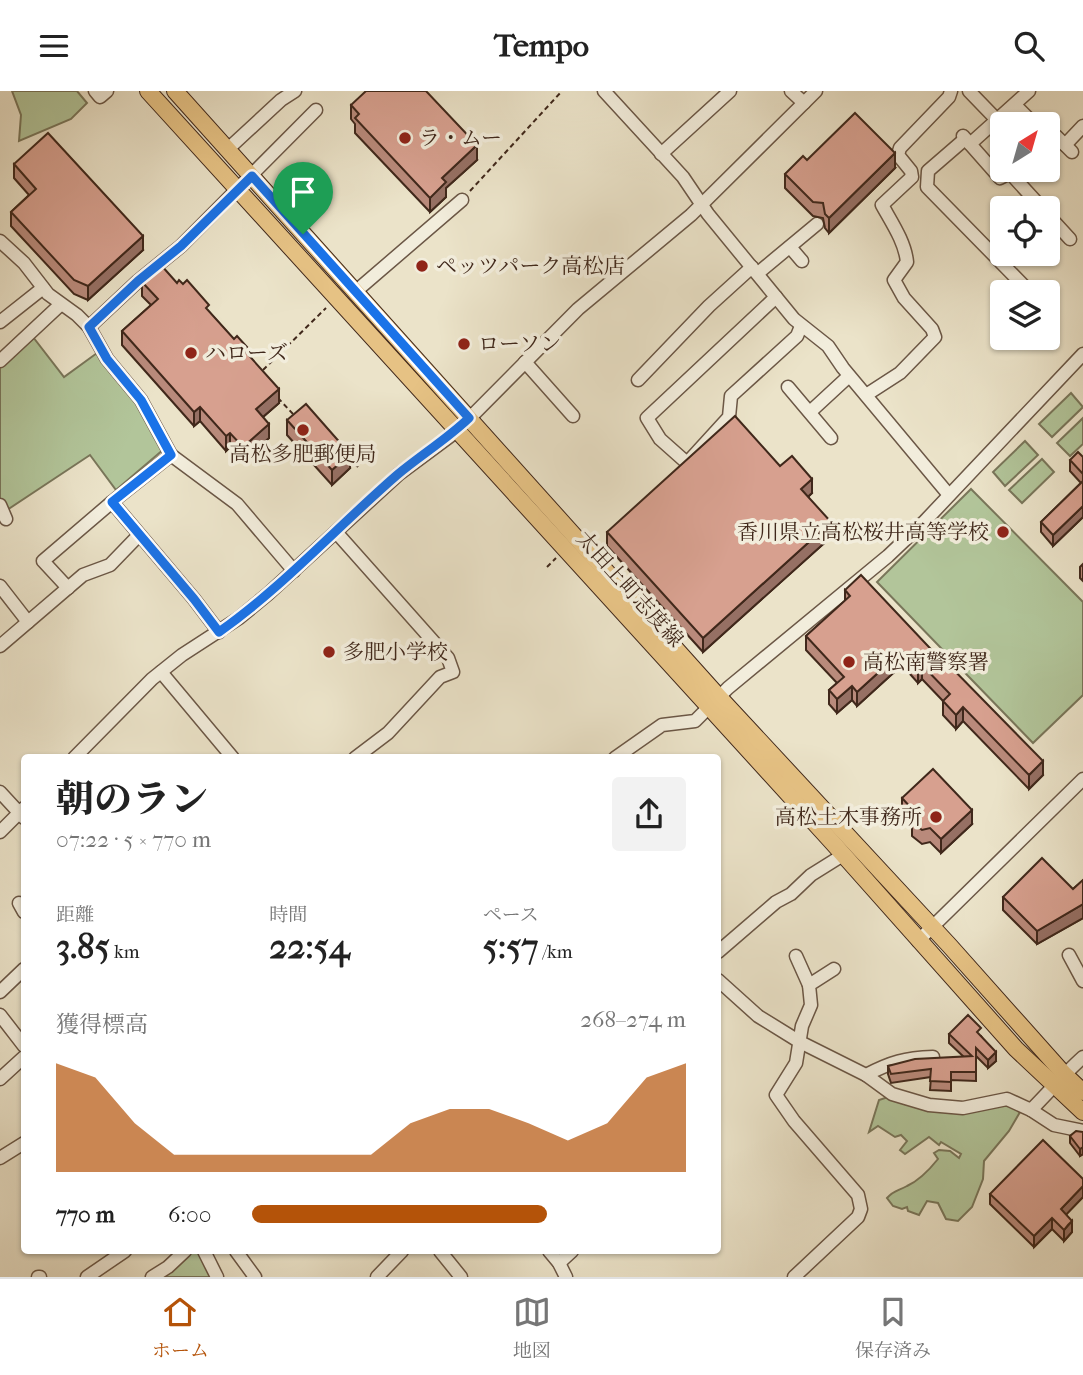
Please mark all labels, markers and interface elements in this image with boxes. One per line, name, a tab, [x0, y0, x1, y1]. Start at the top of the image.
icon: menu	[35, 27, 73, 65]
text: Tempo	[494, 27, 589, 64]
icon: search	[1010, 27, 1048, 65]
north arrow	[990, 112, 1060, 182]
map controls	[990, 112, 1060, 350]
place label: ラ・ムー	[419, 126, 502, 150]
marker: ラ・ムー	[397, 130, 413, 146]
pin	[273, 162, 333, 234]
icon: arrive	[284, 173, 322, 211]
button: locate	[990, 196, 1060, 266]
place label: ペッツパーク高松店	[436, 254, 625, 278]
marker: ペッツパーク高松店	[414, 258, 430, 274]
button: layers	[990, 280, 1060, 350]
place label: ローソン	[478, 332, 561, 356]
marker: ローソン	[456, 336, 472, 352]
place label: ハローズ	[205, 341, 288, 365]
marker: ハローズ	[183, 345, 199, 361]
marker: 高松多肥郵便局	[295, 422, 311, 438]
place label: 高松多肥郵便局	[230, 442, 377, 466]
place label: 香川県立高松桜井高等学校	[737, 520, 989, 544]
marker: 香川県立高松桜井高等学校	[995, 524, 1011, 540]
street label: 太田上町志度線	[572, 526, 688, 652]
place label: 多肥小学校	[343, 640, 448, 664]
marker: 多肥小学校	[321, 644, 337, 660]
place label: 高松南警察署	[863, 650, 989, 674]
marker: 高松南警察署	[841, 654, 857, 670]
text: 朝のラン	[56, 777, 208, 822]
button: share	[612, 777, 686, 851]
place label: 高松土木事務所	[775, 805, 922, 829]
marker: 高松土木事務所	[928, 809, 944, 825]
text: 07:22 · 5 × 770 m	[56, 826, 211, 853]
text: 距離	[56, 904, 94, 926]
text: 時間	[269, 904, 307, 926]
text: ペース	[483, 904, 539, 926]
text: 3.85	[56, 926, 110, 967]
text: 22:54	[269, 926, 350, 967]
text: 5:57	[483, 926, 538, 967]
text: km	[110, 941, 139, 963]
text: /km	[538, 941, 573, 963]
text: 268–274 m	[580, 1006, 686, 1033]
text: 獲得標高	[56, 1011, 148, 1038]
text: 770 m	[56, 1201, 115, 1228]
text: 6:00	[168, 1201, 211, 1228]
tab: ホーム	[152, 1293, 209, 1362]
tab: 地図	[513, 1293, 551, 1362]
tab: 保存済み	[855, 1293, 931, 1362]

